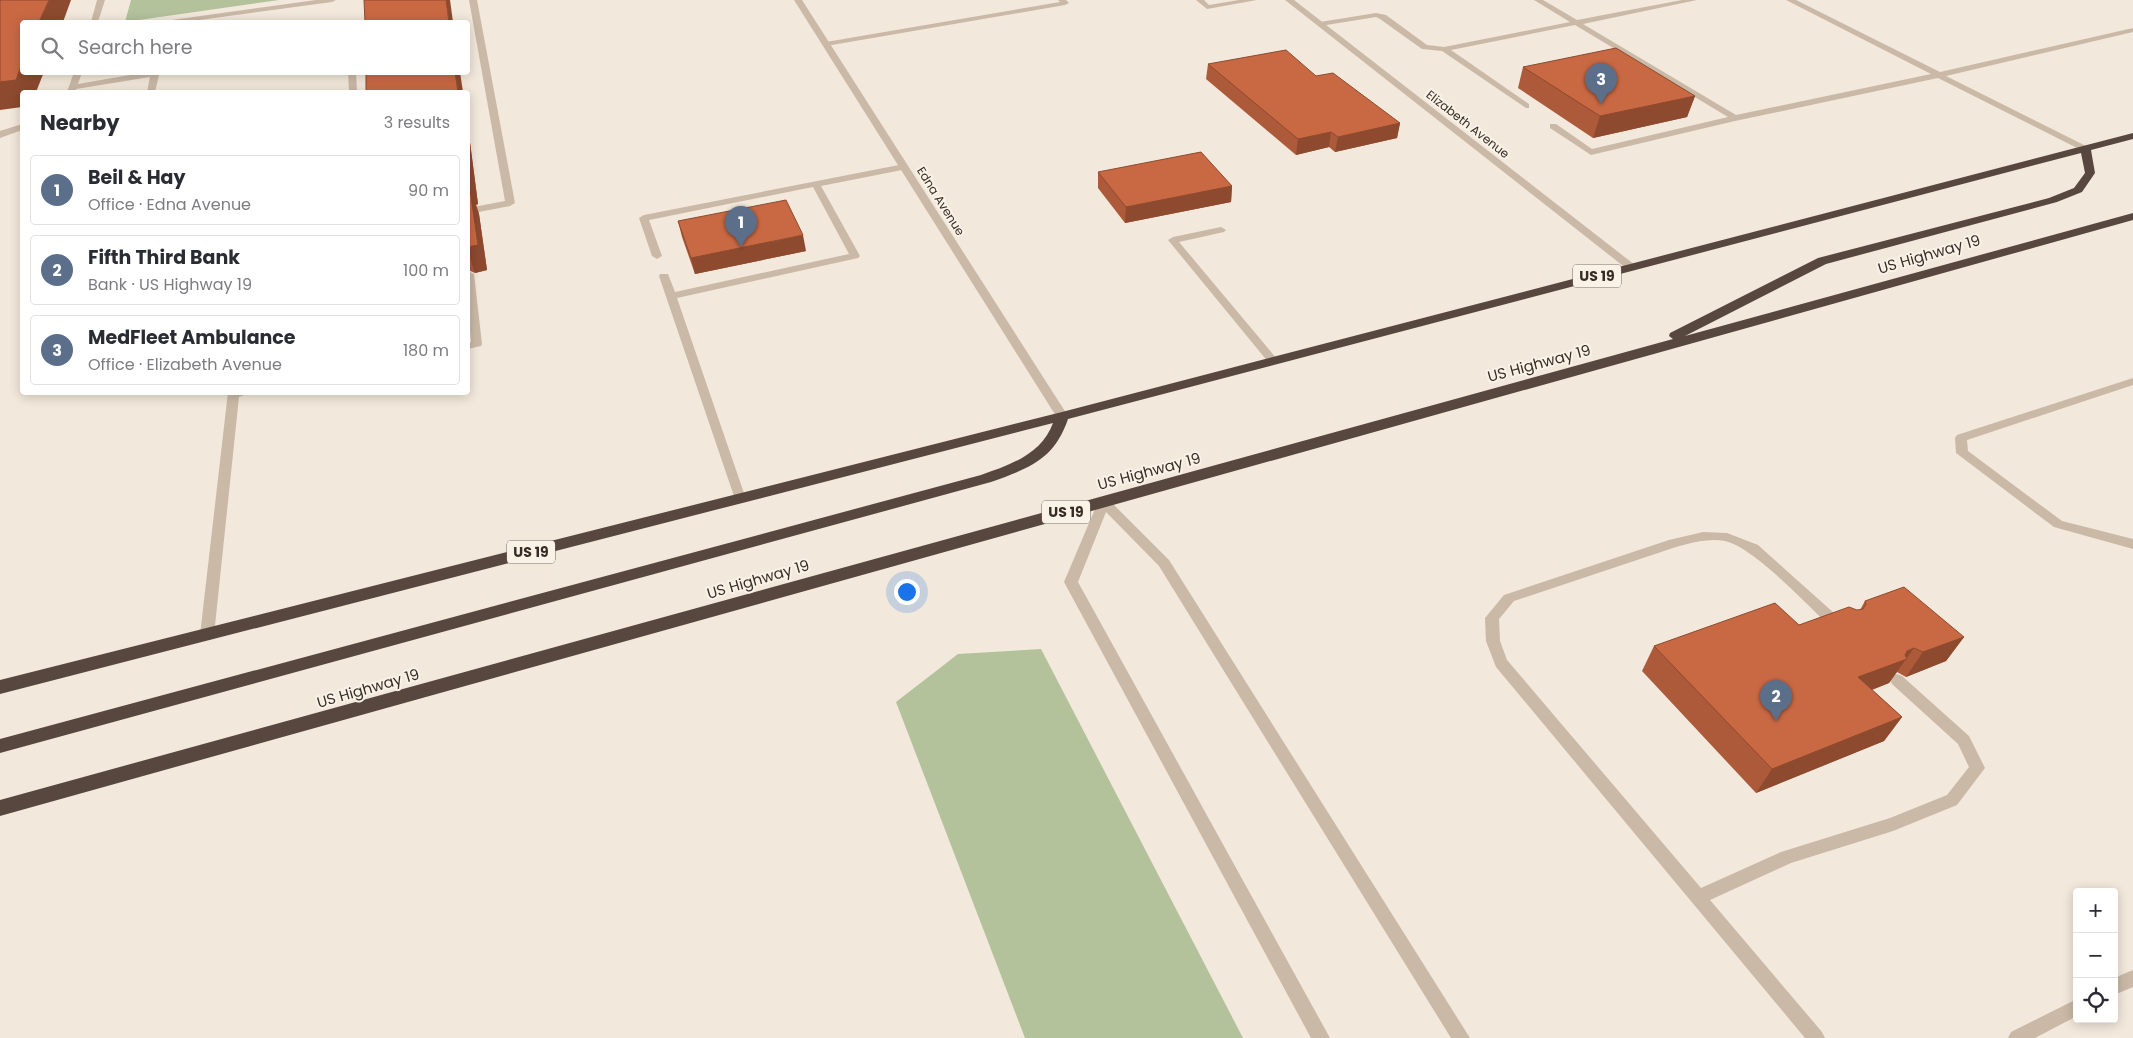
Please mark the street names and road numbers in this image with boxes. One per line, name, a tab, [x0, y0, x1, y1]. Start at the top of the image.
street label: Elizabeth Avenue	[1423, 86, 1513, 162]
street label: Edna Avenue	[913, 163, 969, 239]
street label: US Highway 19	[1875, 229, 1983, 279]
road number: US 19	[1573, 264, 1621, 288]
street label: US Highway 19	[1485, 339, 1593, 387]
street label: US Highway 19	[1095, 447, 1203, 495]
road number: US 19	[1042, 501, 1090, 524]
road number: US 19	[507, 540, 555, 564]
street label: US Highway 19	[704, 554, 812, 604]
street label: US Highway 19	[314, 663, 422, 713]

